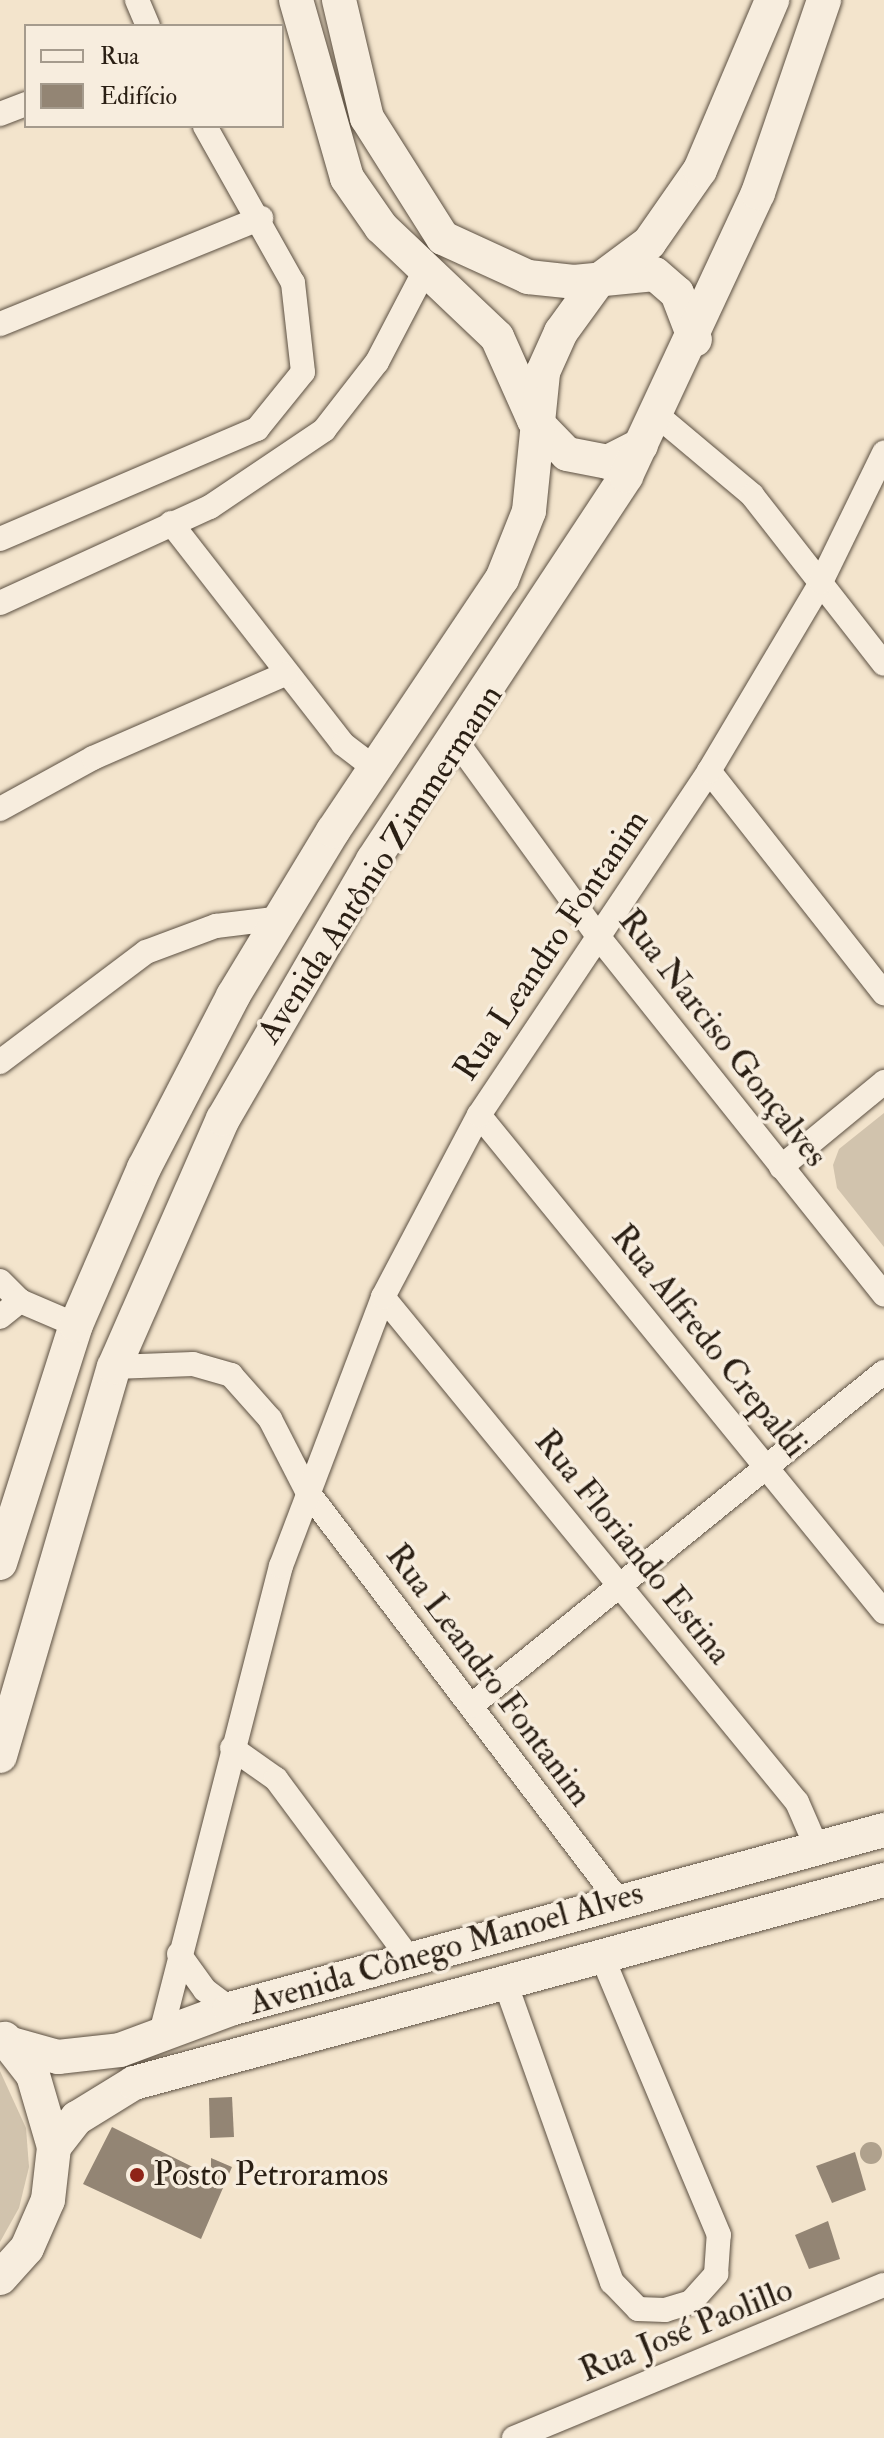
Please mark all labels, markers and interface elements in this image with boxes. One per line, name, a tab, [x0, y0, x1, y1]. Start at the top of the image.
legend	[24, 24, 284, 128]
text: Rua	[100, 41, 139, 72]
text: Edifício	[100, 81, 177, 112]
street label: Avenida Antônio Zimmermann	[249, 677, 511, 1051]
street label: Rua Leandro Fontanim	[445, 802, 657, 1088]
street label: Rua Narciso Gonçalves	[610, 901, 836, 1175]
street label: Rua Alfredo Crepaldi	[603, 1216, 815, 1466]
street label: Rua Floriando Estina	[526, 1421, 740, 1673]
street label: Rua Leandro Fontanim	[377, 1536, 601, 1814]
street label: Avenida Cônego Manoel Alves	[244, 1872, 648, 2024]
place label: Posto Petroramos	[153, 2155, 388, 2195]
marker: Posto Petroramos	[128, 2166, 146, 2184]
street label: Rua José Paolillo	[574, 2269, 798, 2391]

